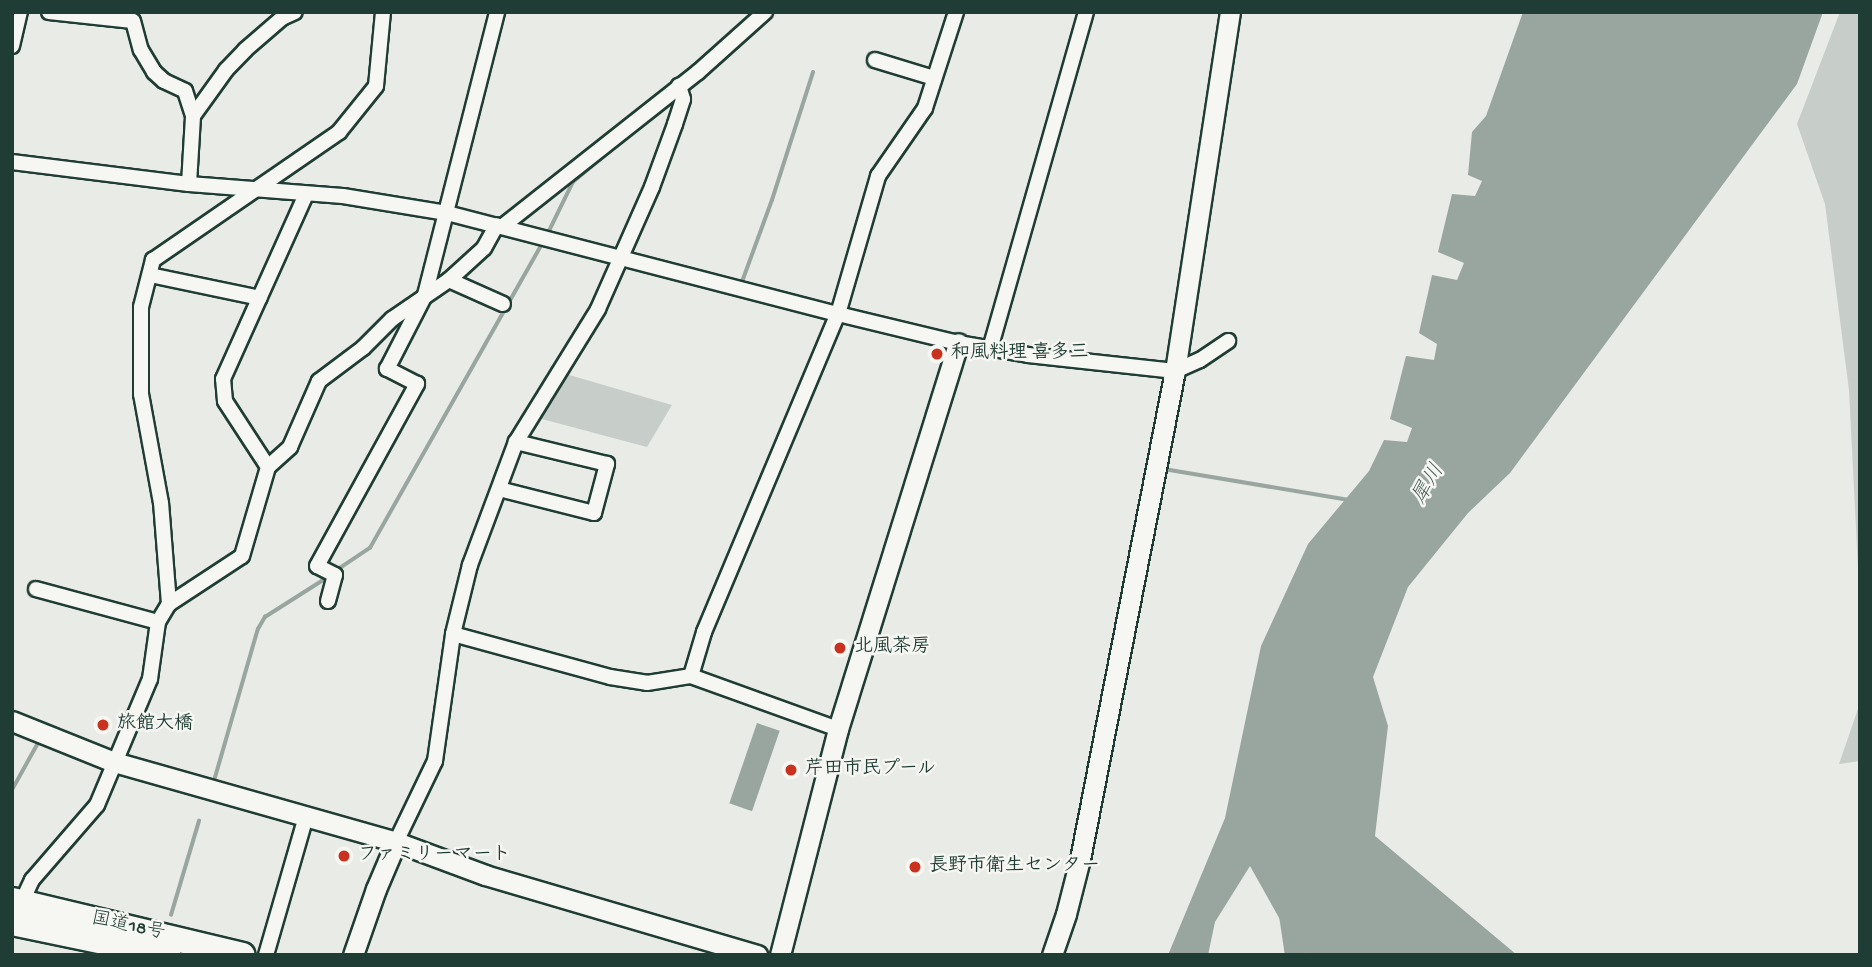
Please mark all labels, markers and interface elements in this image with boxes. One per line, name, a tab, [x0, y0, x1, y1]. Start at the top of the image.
place label: 和風料理 喜多三	[951, 343, 1088, 365]
marker: 和風料理 喜多三	[929, 346, 945, 362]
water label: 犀川	[1408, 461, 1452, 509]
place label: 北風茶房	[854, 637, 930, 659]
marker: 北風茶房	[832, 640, 848, 656]
place label: 旅館大橋	[117, 714, 193, 736]
marker: 旅館大橋	[95, 717, 111, 733]
place label: 芹田市民プール	[805, 759, 937, 781]
marker: 芹田市民プール	[783, 762, 799, 778]
place label: ファミリーマート	[358, 845, 510, 867]
marker: ファミリーマート	[336, 848, 352, 864]
place label: 長野市衛生センター	[929, 856, 1100, 878]
marker: 長野市衛生センター	[907, 859, 923, 875]
street label: 国道18号	[89, 908, 167, 946]

